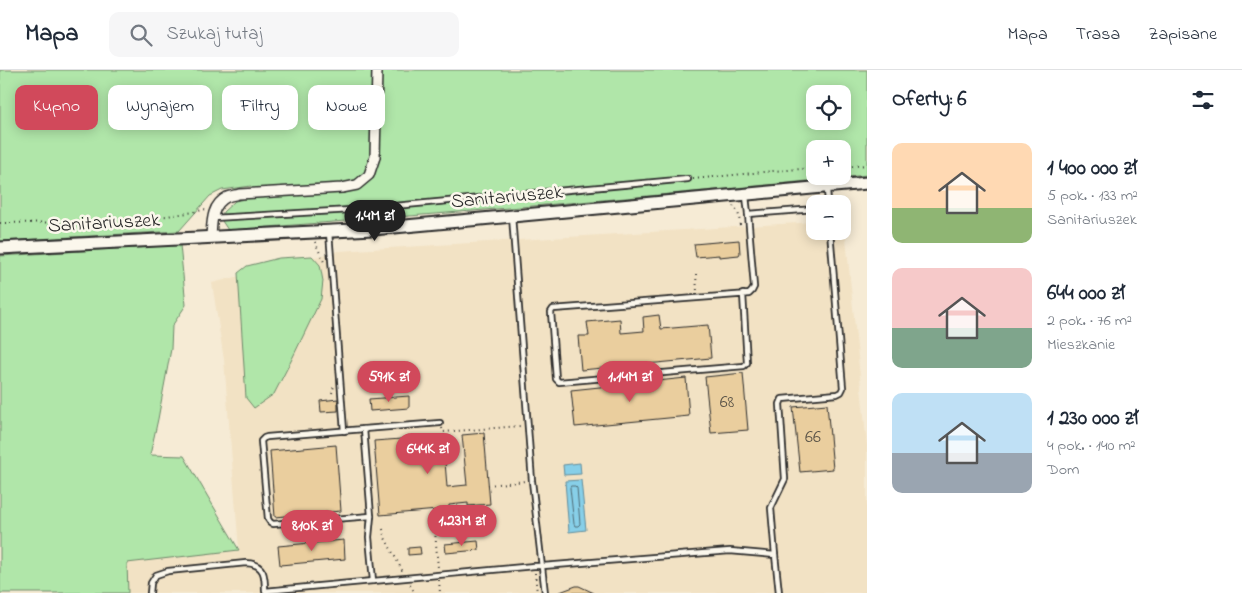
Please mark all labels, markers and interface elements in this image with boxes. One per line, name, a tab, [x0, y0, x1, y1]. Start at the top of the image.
search box	[109, 12, 459, 57]
text: Mapa	[25, 17, 79, 52]
icon: search	[127, 21, 155, 49]
text: Szukaj tutaj	[167, 21, 262, 48]
text: Mapa	[1008, 22, 1048, 48]
text: Trasa	[1076, 22, 1120, 48]
text: Zapisane	[1148, 22, 1217, 48]
chip: Kupno	[15, 85, 98, 130]
chip: Wynajem	[108, 85, 212, 130]
chip: Filtry	[222, 85, 298, 130]
chip: Nowe	[308, 85, 385, 130]
map controls	[806, 85, 851, 240]
button: locate	[806, 85, 851, 130]
text: Oferty: 6	[892, 85, 966, 115]
icon: filters	[1189, 86, 1217, 114]
button: +	[806, 140, 851, 185]
text: 1 400 000 zł	[1047, 154, 1137, 184]
icon: home	[932, 163, 992, 223]
street label: Sanitariuszek	[450, 179, 564, 217]
text: 5 pok. · 133 m²	[1047, 184, 1138, 208]
button: −	[806, 195, 851, 240]
pin: 1.4M zł	[329, 200, 421, 242]
text: 1.4M zł	[356, 204, 395, 228]
street label: Sanitariuszek	[47, 207, 161, 241]
text: Sanitariuszek	[1047, 208, 1137, 232]
text: 644 000 zł	[1047, 279, 1125, 309]
icon: home	[932, 288, 992, 348]
text: 2 pok. · 76 m²	[1047, 309, 1132, 333]
text: Mieszkanie	[1047, 333, 1115, 357]
pin: 591K zł	[343, 360, 435, 403]
pin: 1.14M zł	[578, 360, 682, 403]
text: 591K zł	[368, 365, 410, 389]
text: 1.14M zł	[608, 365, 652, 389]
house number: 68	[720, 390, 735, 416]
text: 1 230 000 zł	[1047, 404, 1138, 434]
icon: home	[932, 413, 992, 473]
house number: 66	[805, 425, 821, 451]
pin: 644K zł	[382, 432, 474, 475]
text: 4 pok. · 140 m²	[1047, 434, 1136, 458]
text: 644K zł	[407, 437, 449, 461]
text: Dom	[1047, 458, 1079, 482]
pin: 1.23M zł	[410, 504, 514, 547]
text: 1.23M zł	[439, 509, 485, 533]
pin: 810K zł	[266, 510, 358, 552]
text: 810K zł	[292, 514, 332, 538]

